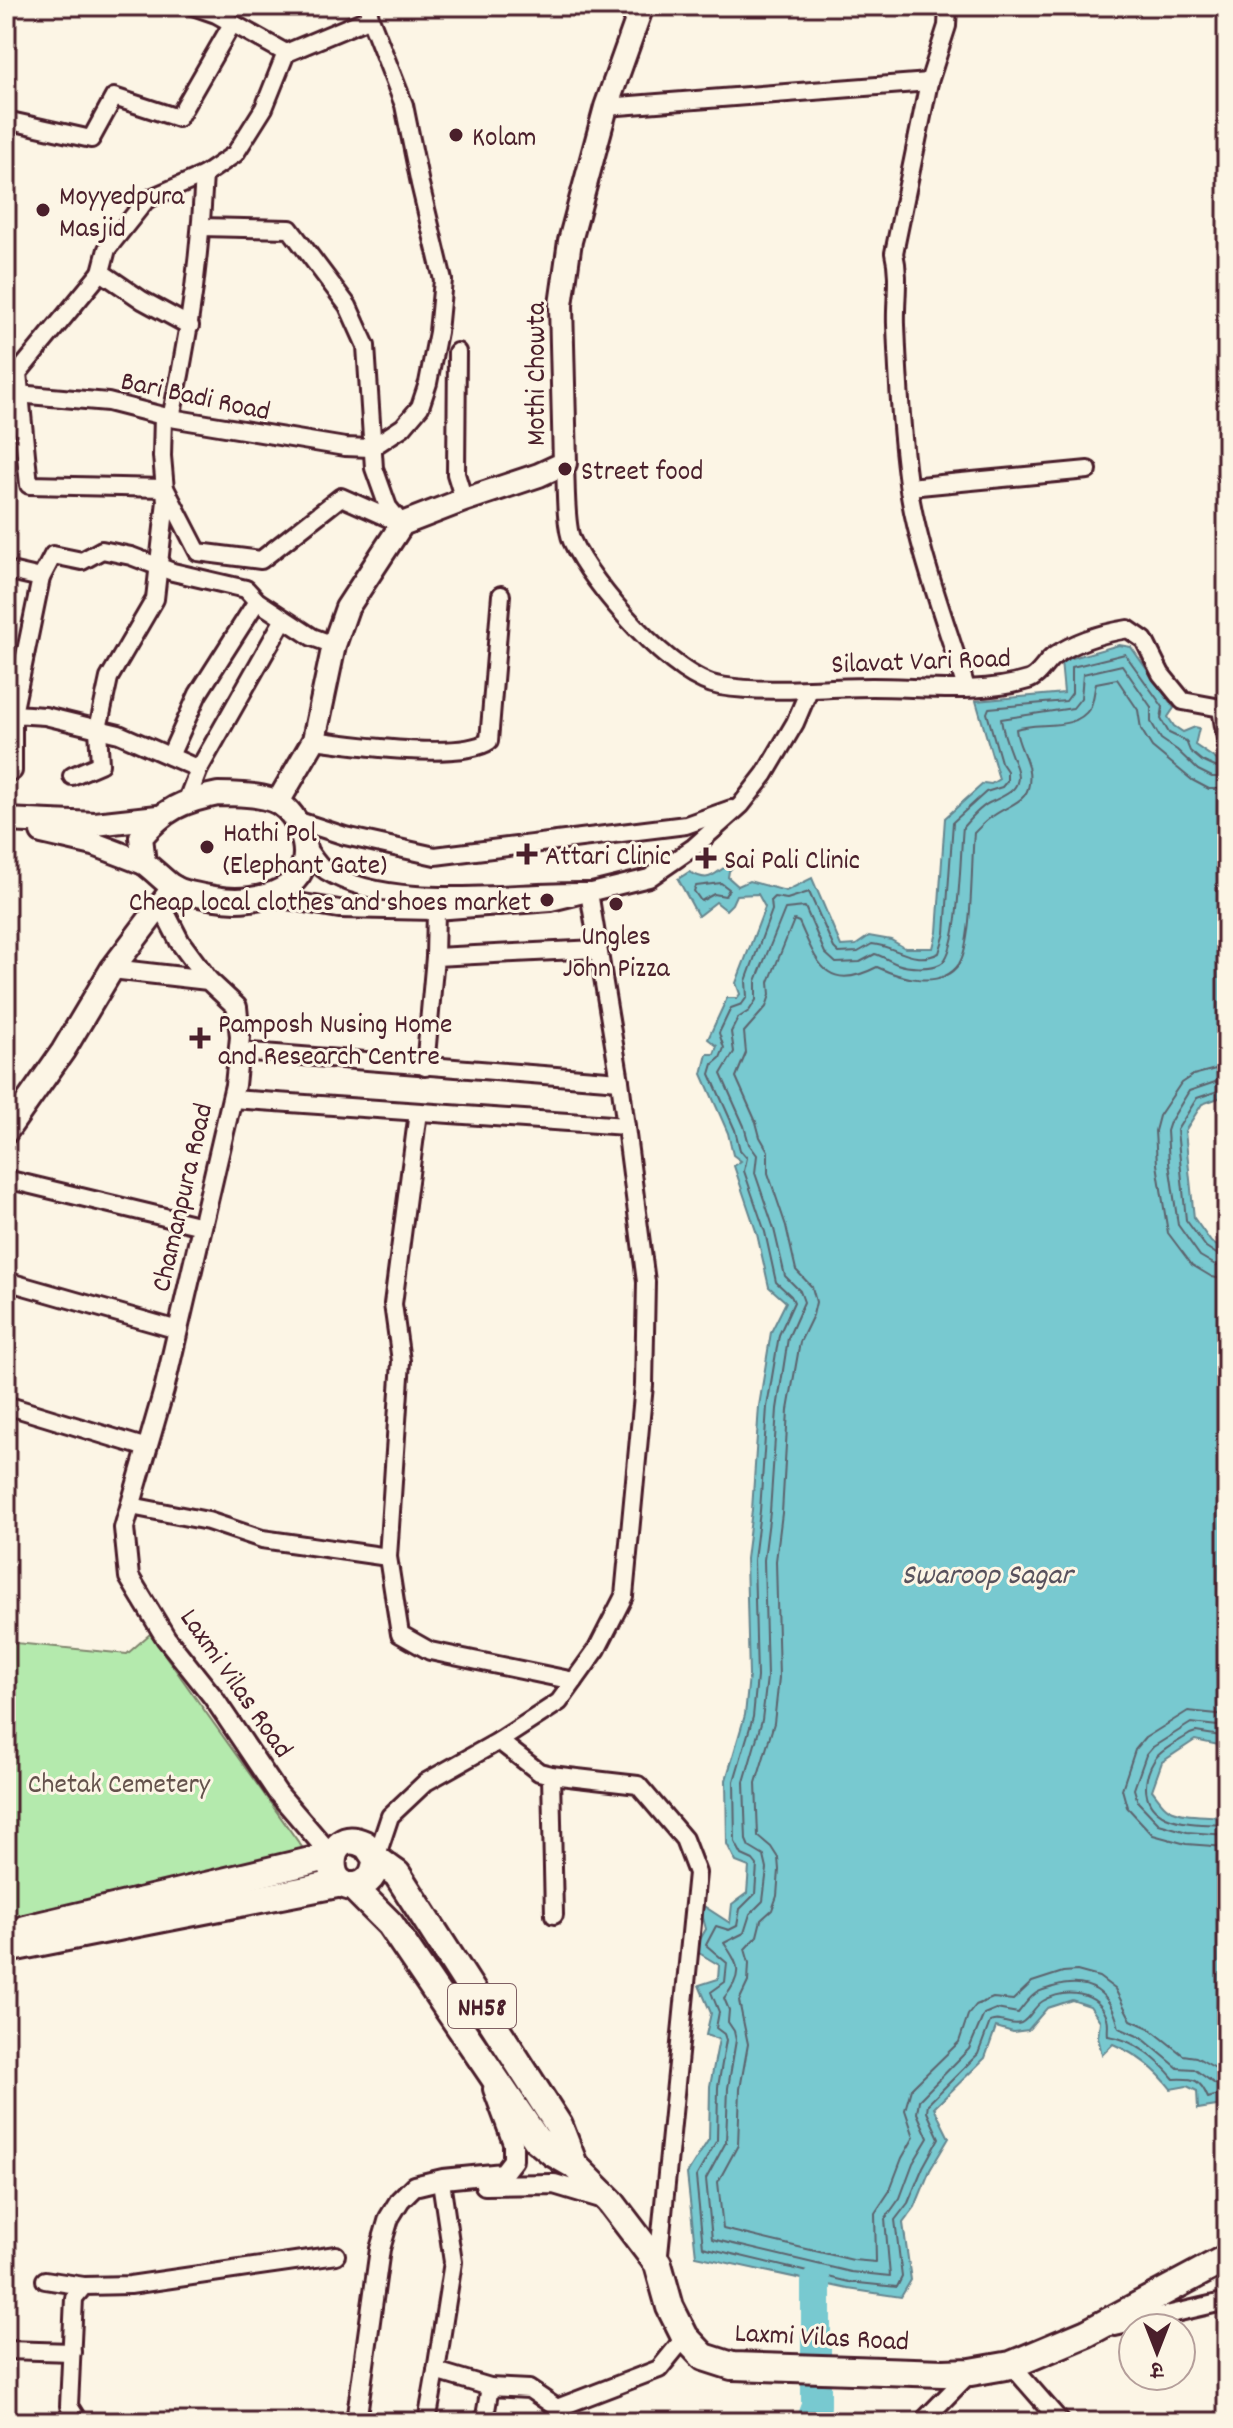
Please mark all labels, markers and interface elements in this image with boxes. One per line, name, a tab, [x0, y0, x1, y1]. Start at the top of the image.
place label: Kolam	[472, 120, 536, 160]
marker: Kolam	[447, 126, 465, 144]
place label: Moyyedpura Masjid	[59, 179, 185, 251]
marker: Moyyedpura Masjid	[34, 201, 52, 219]
street label: Mothi Chowta	[519, 301, 559, 446]
street label: Bari Badi Road	[117, 364, 273, 434]
place label: Street food	[581, 454, 703, 494]
marker: Street food	[556, 460, 574, 478]
street label: Silavat Vari Road	[831, 641, 1012, 687]
place label: Hathi Pol (Elephant Gate)	[223, 816, 387, 888]
marker: Hathi Pol (Elephant Gate)	[198, 838, 216, 856]
place label: Attari Clinic	[545, 839, 671, 879]
marker: Attari Clinic	[516, 843, 538, 865]
place label: Sai Pali Clinic	[724, 843, 860, 883]
marker: Sai Pali Clinic	[695, 847, 717, 869]
place label: Cheap local clothes and shoes market	[129, 885, 531, 925]
marker: Cheap local clothes and shoes market	[538, 891, 556, 909]
marker: Ungles John Pizza	[607, 895, 625, 913]
place label: Ungles John Pizza	[562, 919, 670, 991]
place label: Pamposh Nusing Home and Research Centre	[218, 1007, 452, 1079]
marker: Pamposh Nusing Home and Research Centre	[189, 1027, 211, 1049]
street label: Chamanpura Road	[144, 1100, 226, 1296]
water label: Swaroop Sagar	[902, 1556, 1075, 1599]
street label: Laxmi Vilas Road	[167, 1602, 300, 1768]
park label: Chetak Cemetery	[28, 1767, 211, 1807]
road number: NH58	[448, 1984, 516, 2028]
north arrow	[1117, 2312, 1197, 2392]
street label: Laxmi Vilas Road	[733, 2315, 910, 2365]
text: उ	[1149, 2353, 1164, 2384]

